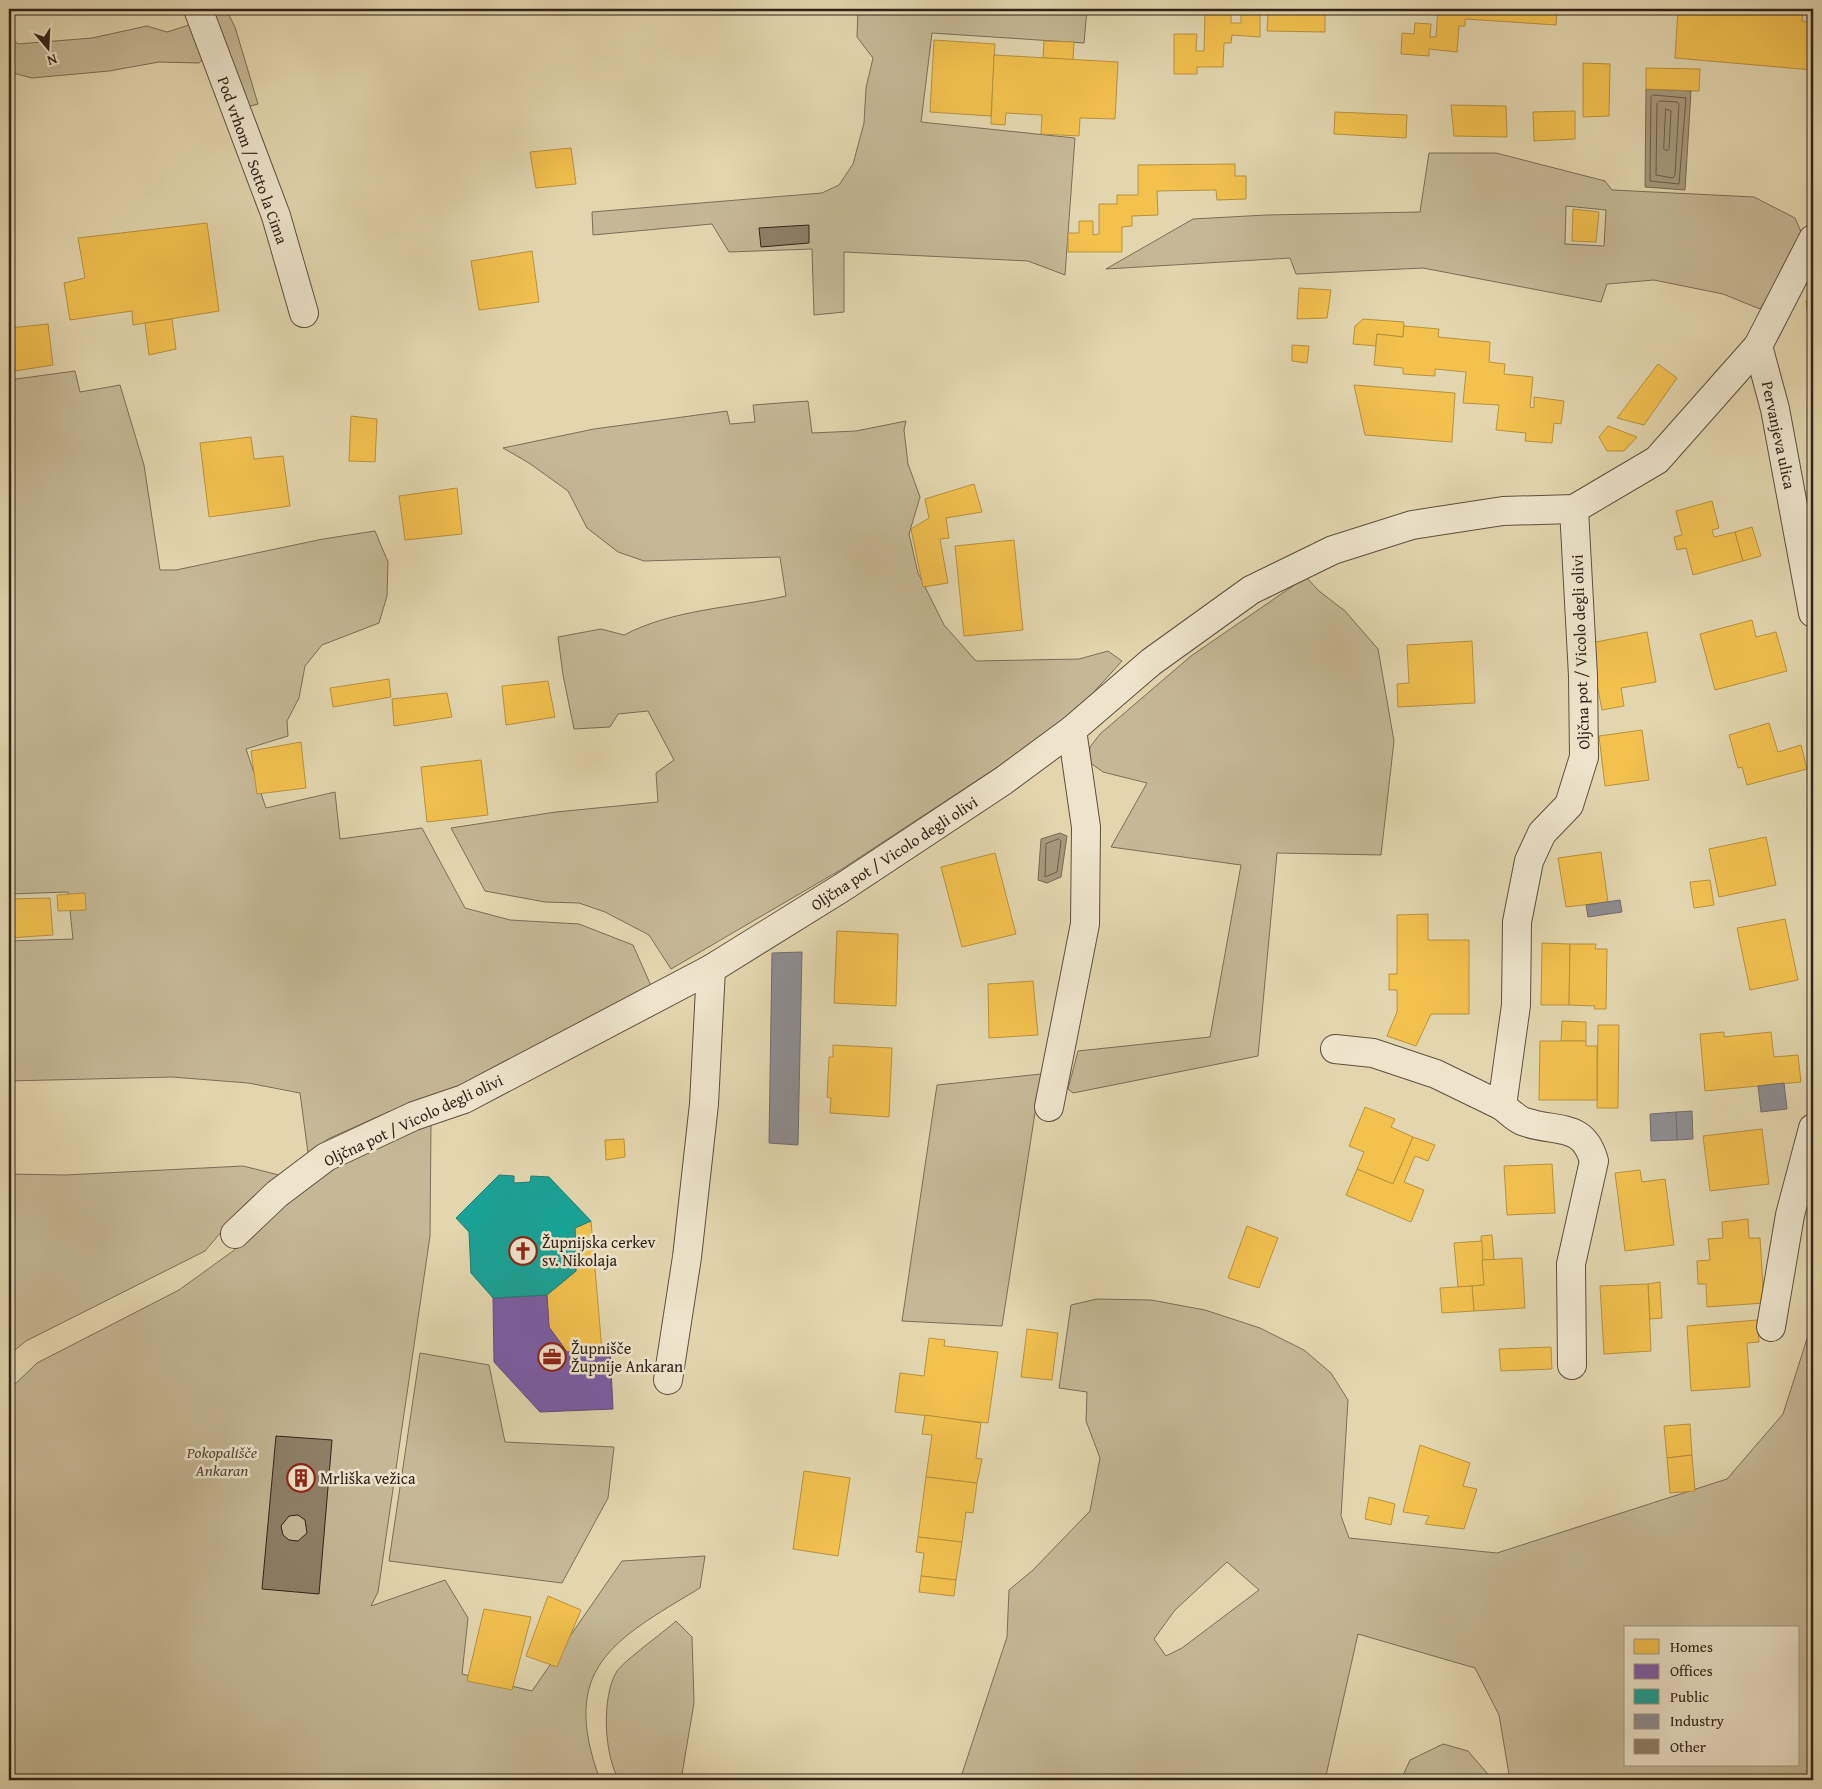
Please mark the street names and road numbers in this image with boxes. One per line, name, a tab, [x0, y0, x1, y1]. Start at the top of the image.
street label: Pod vrhom / Sotto la Cima	[212, 73, 295, 247]
street label: Pervanjeva ulica	[1756, 379, 1802, 492]
street label: Oljčna pot / Vicolo degli olivi	[1565, 554, 1595, 750]
street label: Oljčna pot / Vicolo degli olivi	[806, 789, 983, 916]
street label: Oljčna pot / Vicolo degli olivi	[319, 1068, 507, 1172]

